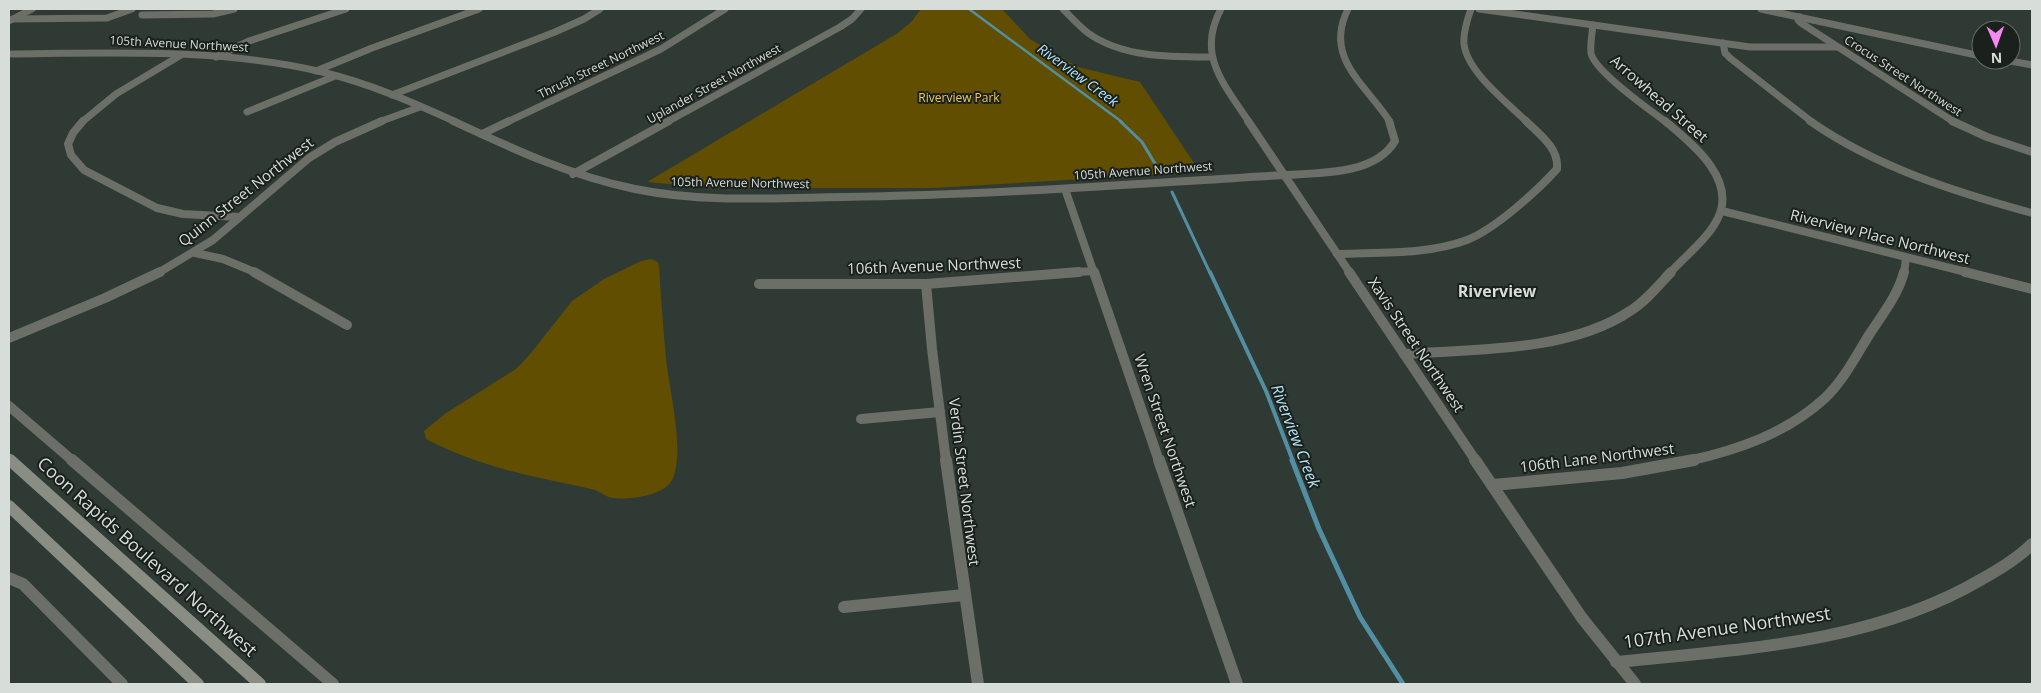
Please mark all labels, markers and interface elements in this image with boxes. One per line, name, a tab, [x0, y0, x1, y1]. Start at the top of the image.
north arrow	[1971, 20, 2021, 70]
street label: Thrush Street Northwest	[535, 27, 666, 102]
street label: 105th Avenue Northwest	[109, 31, 249, 56]
street label: Crocus Street Northwest	[1841, 31, 1965, 120]
water label: Riverview Creek	[1034, 39, 1123, 111]
street label: Uplander Street Northwest	[644, 40, 784, 128]
text: N	[1990, 49, 2002, 68]
street label: Arrowhead Street	[1607, 50, 1713, 146]
park label: Riverview Park	[918, 89, 1000, 106]
street label: Quinn Street Northwest	[174, 132, 317, 250]
street label: 105th Avenue Northwest	[1073, 157, 1213, 184]
street label: 105th Avenue Northwest	[670, 173, 810, 192]
street label: Riverview Place Northwest	[1788, 204, 1972, 268]
street label: 106th Avenue Northwest	[847, 252, 1021, 278]
street label: Xavis Street Northwest	[1364, 273, 1469, 416]
district label: Riverview	[1458, 280, 1537, 302]
street label: Wren Street Northwest	[1130, 351, 1202, 510]
water label: Riverview Creek	[1266, 381, 1326, 492]
street label: Verdin Street Northwest	[945, 397, 985, 567]
street label: 106th Lane Northwest	[1519, 438, 1675, 476]
street label: Coon Rapids Boulevard Northwest	[33, 451, 263, 662]
street label: 107th Avenue Northwest	[1622, 601, 1832, 653]

